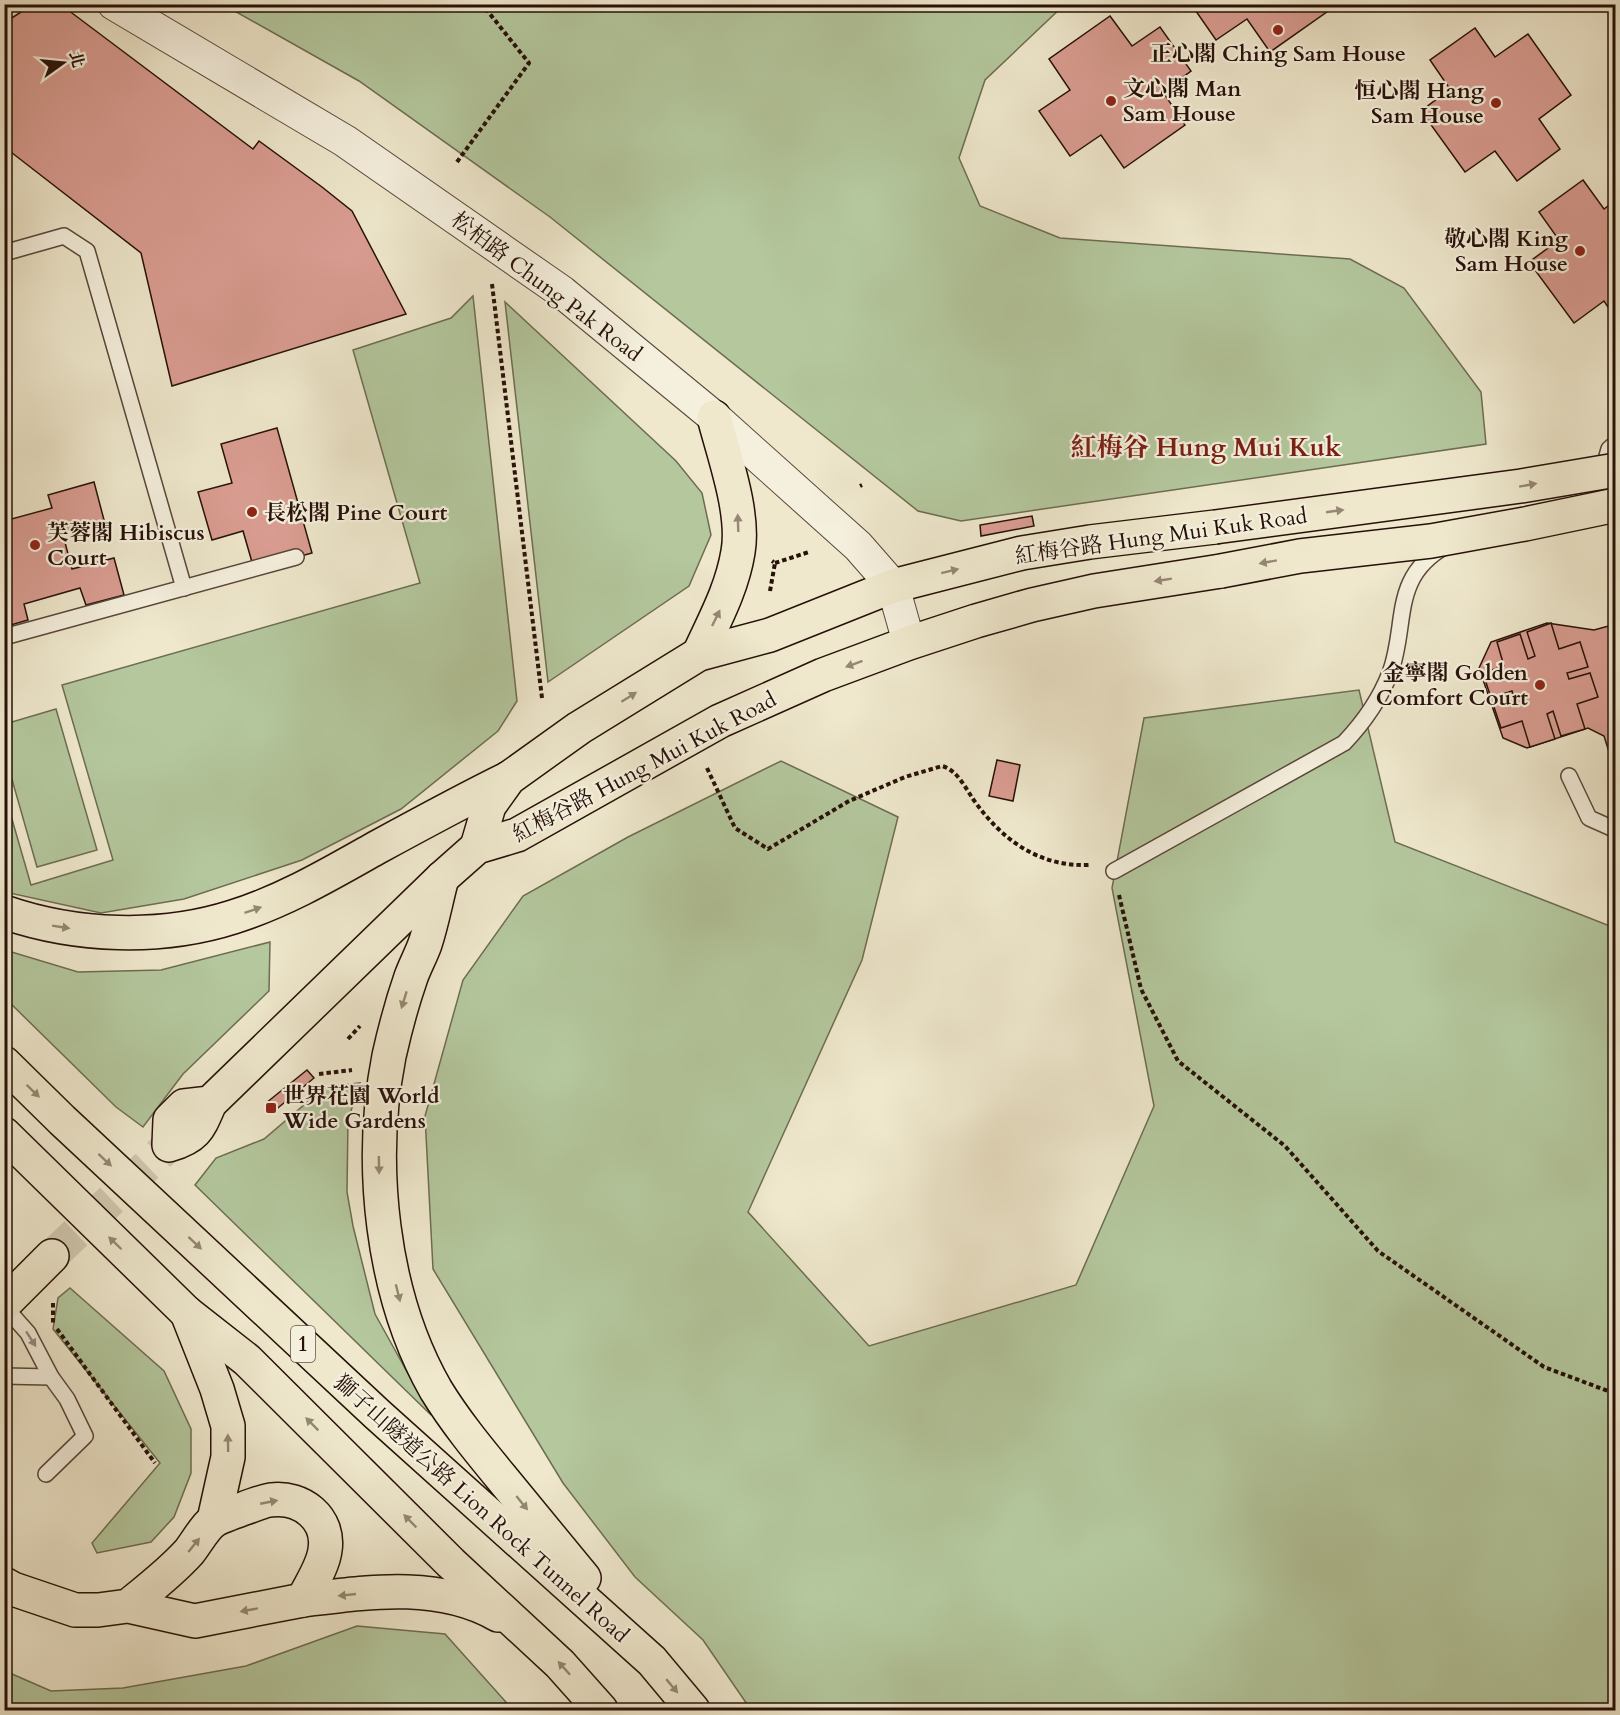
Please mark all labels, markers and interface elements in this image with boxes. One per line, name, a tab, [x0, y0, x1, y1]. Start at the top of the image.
marker: 正心閣 Ching Sam House	[1271, 23, 1285, 37]
north arrow	[33, 33, 93, 93]
place label: 正心閣 Ching Sam House	[1150, 39, 1406, 69]
text: 北	[64, 49, 89, 70]
place label: 文心閣 Man Sam House	[1123, 74, 1241, 129]
place label: 恒心閣 Hang Sam House	[1355, 76, 1485, 131]
marker: 文心閣 Man Sam House	[1104, 94, 1118, 108]
marker: 恒心閣 Hang Sam House	[1489, 96, 1503, 110]
street label: 松柏路 Chung Pak Road	[445, 205, 648, 369]
place label: 敬心閣 King Sam House	[1444, 224, 1569, 279]
marker: 敬心閣 King Sam House	[1573, 244, 1587, 258]
district label: 紅梅谷 Hung Mui Kuk	[1071, 430, 1342, 465]
one-way arrow	[1519, 480, 1538, 489]
place label: 長松閣 Pine Court	[264, 498, 447, 528]
street label: 紅梅谷路 Hung Mui Kuk Road	[1013, 501, 1309, 571]
marker: 長松閣 Pine Court	[245, 505, 259, 519]
one-way arrow	[1326, 506, 1345, 516]
one-way arrow	[733, 514, 743, 533]
place label: 芙蓉閣 Hibiscus Court	[47, 518, 205, 573]
marker: 芙蓉閣 Hibiscus Court	[28, 538, 42, 552]
one-way arrow	[1258, 558, 1277, 567]
one-way arrow	[941, 566, 959, 576]
one-way arrow	[1153, 576, 1172, 585]
one-way arrow	[711, 609, 720, 626]
place label: 金寧閣 Golden Comfort Court	[1376, 658, 1528, 713]
one-way arrow	[845, 659, 863, 669]
marker: 金寧閣 Golden Comfort Court	[1533, 678, 1547, 692]
street label: 紅梅谷路 Hung Mui Kuk Road	[507, 684, 782, 849]
one-way arrow	[621, 691, 637, 702]
one-way arrow	[244, 905, 262, 915]
one-way arrow	[52, 922, 71, 931]
one-way arrow	[399, 991, 408, 1009]
place label: 世界花園 World Wide Gardens	[282, 1081, 440, 1136]
one-way arrow	[26, 1084, 40, 1098]
marker: 世界花園 World Wide Gardens	[264, 1101, 278, 1115]
one-way arrow	[97, 1152, 111, 1166]
one-way arrow	[374, 1156, 384, 1175]
one-way arrow	[108, 1236, 122, 1250]
one-way arrow	[187, 1236, 202, 1250]
one-way arrow	[393, 1283, 403, 1302]
road number: 1	[291, 1326, 315, 1362]
one-way arrow	[26, 1331, 37, 1348]
street label: 獅子山隧道公路 Lion Rock Tunnel Road	[327, 1368, 636, 1650]
one-way arrow	[304, 1417, 319, 1431]
one-way arrow	[223, 1433, 233, 1452]
one-way arrow	[515, 1495, 527, 1510]
one-way arrow	[260, 1497, 279, 1506]
one-way arrow	[403, 1515, 417, 1529]
one-way arrow	[187, 1538, 200, 1553]
one-way arrow	[338, 1590, 357, 1600]
one-way arrow	[239, 1606, 258, 1615]
one-way arrow	[558, 1661, 571, 1676]
one-way arrow	[666, 1678, 679, 1694]

